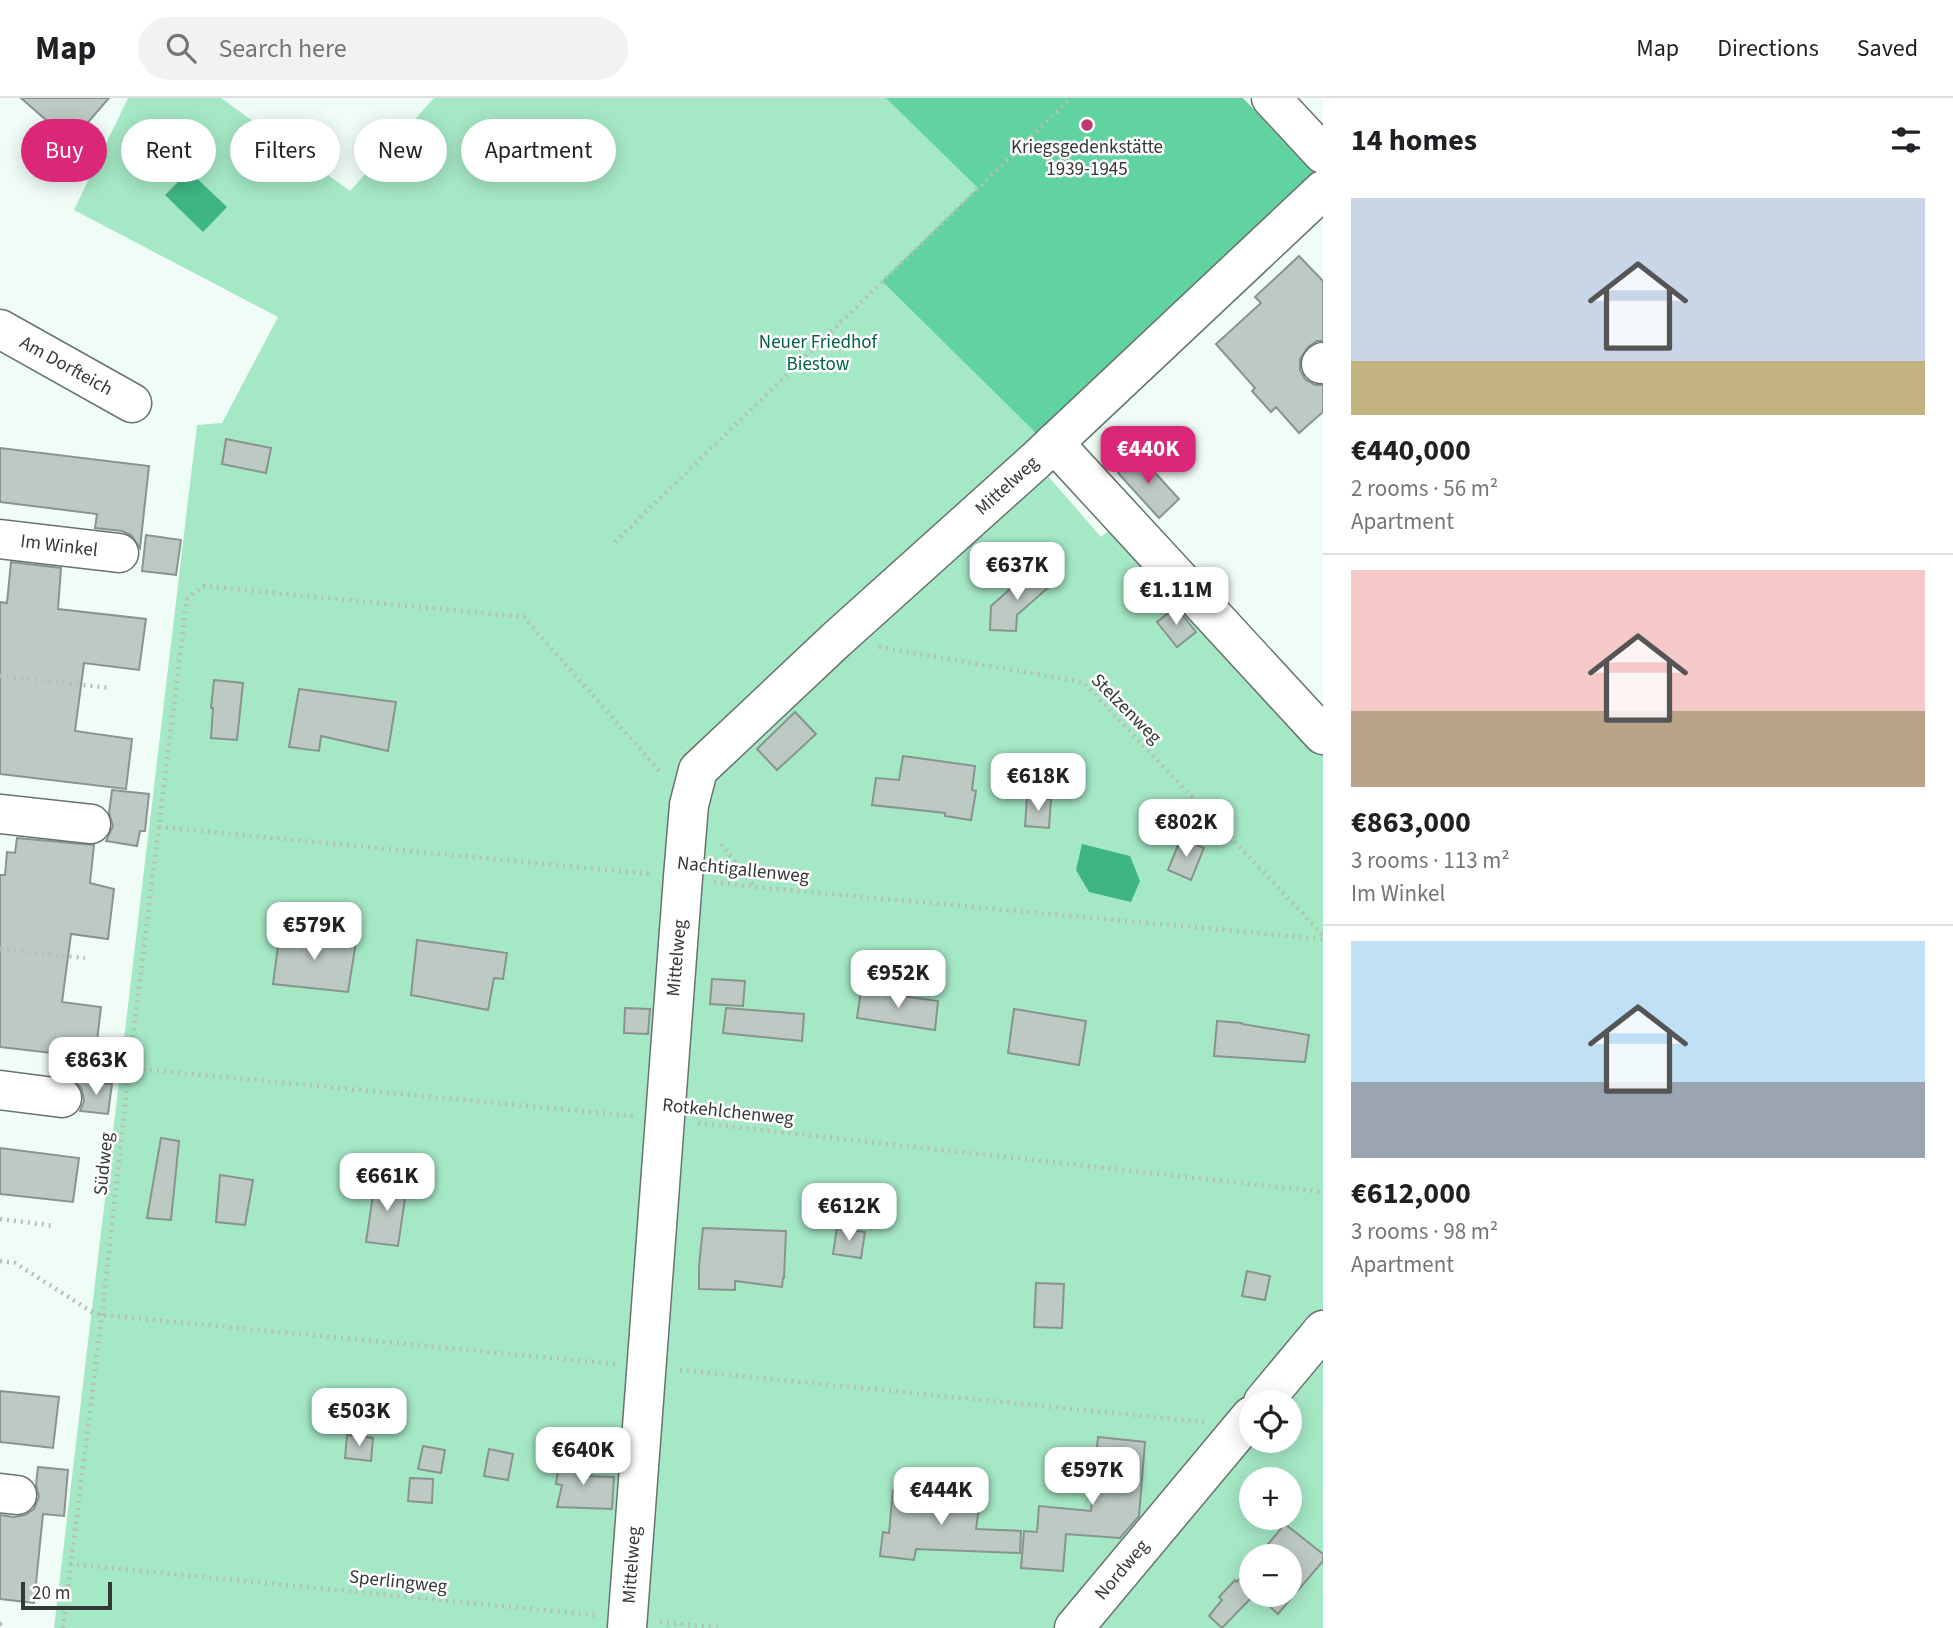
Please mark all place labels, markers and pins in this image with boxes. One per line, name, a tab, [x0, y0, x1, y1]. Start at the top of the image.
marker: Kriegsgedenkstätte 1939-1945	[1079, 117, 1095, 133]
place label: Kriegsgedenkstätte 1939-1945	[1011, 134, 1163, 183]
pin: €440K	[1099, 426, 1197, 486]
pin: €637K	[968, 542, 1066, 602]
pin: €1.11M	[1119, 568, 1233, 627]
pin: €618K	[989, 754, 1087, 813]
pin: €802K	[1137, 800, 1235, 859]
pin: €579K	[265, 902, 363, 962]
pin: €952K	[849, 950, 947, 1010]
pin: €863K	[47, 1038, 145, 1097]
pin: €661K	[338, 1154, 436, 1213]
pin: €612K	[800, 1184, 898, 1243]
pin: €503K	[310, 1388, 408, 1448]
pin: €640K	[534, 1428, 632, 1487]
pin: €597K	[1043, 1448, 1141, 1507]
pin: €444K	[892, 1468, 990, 1527]

